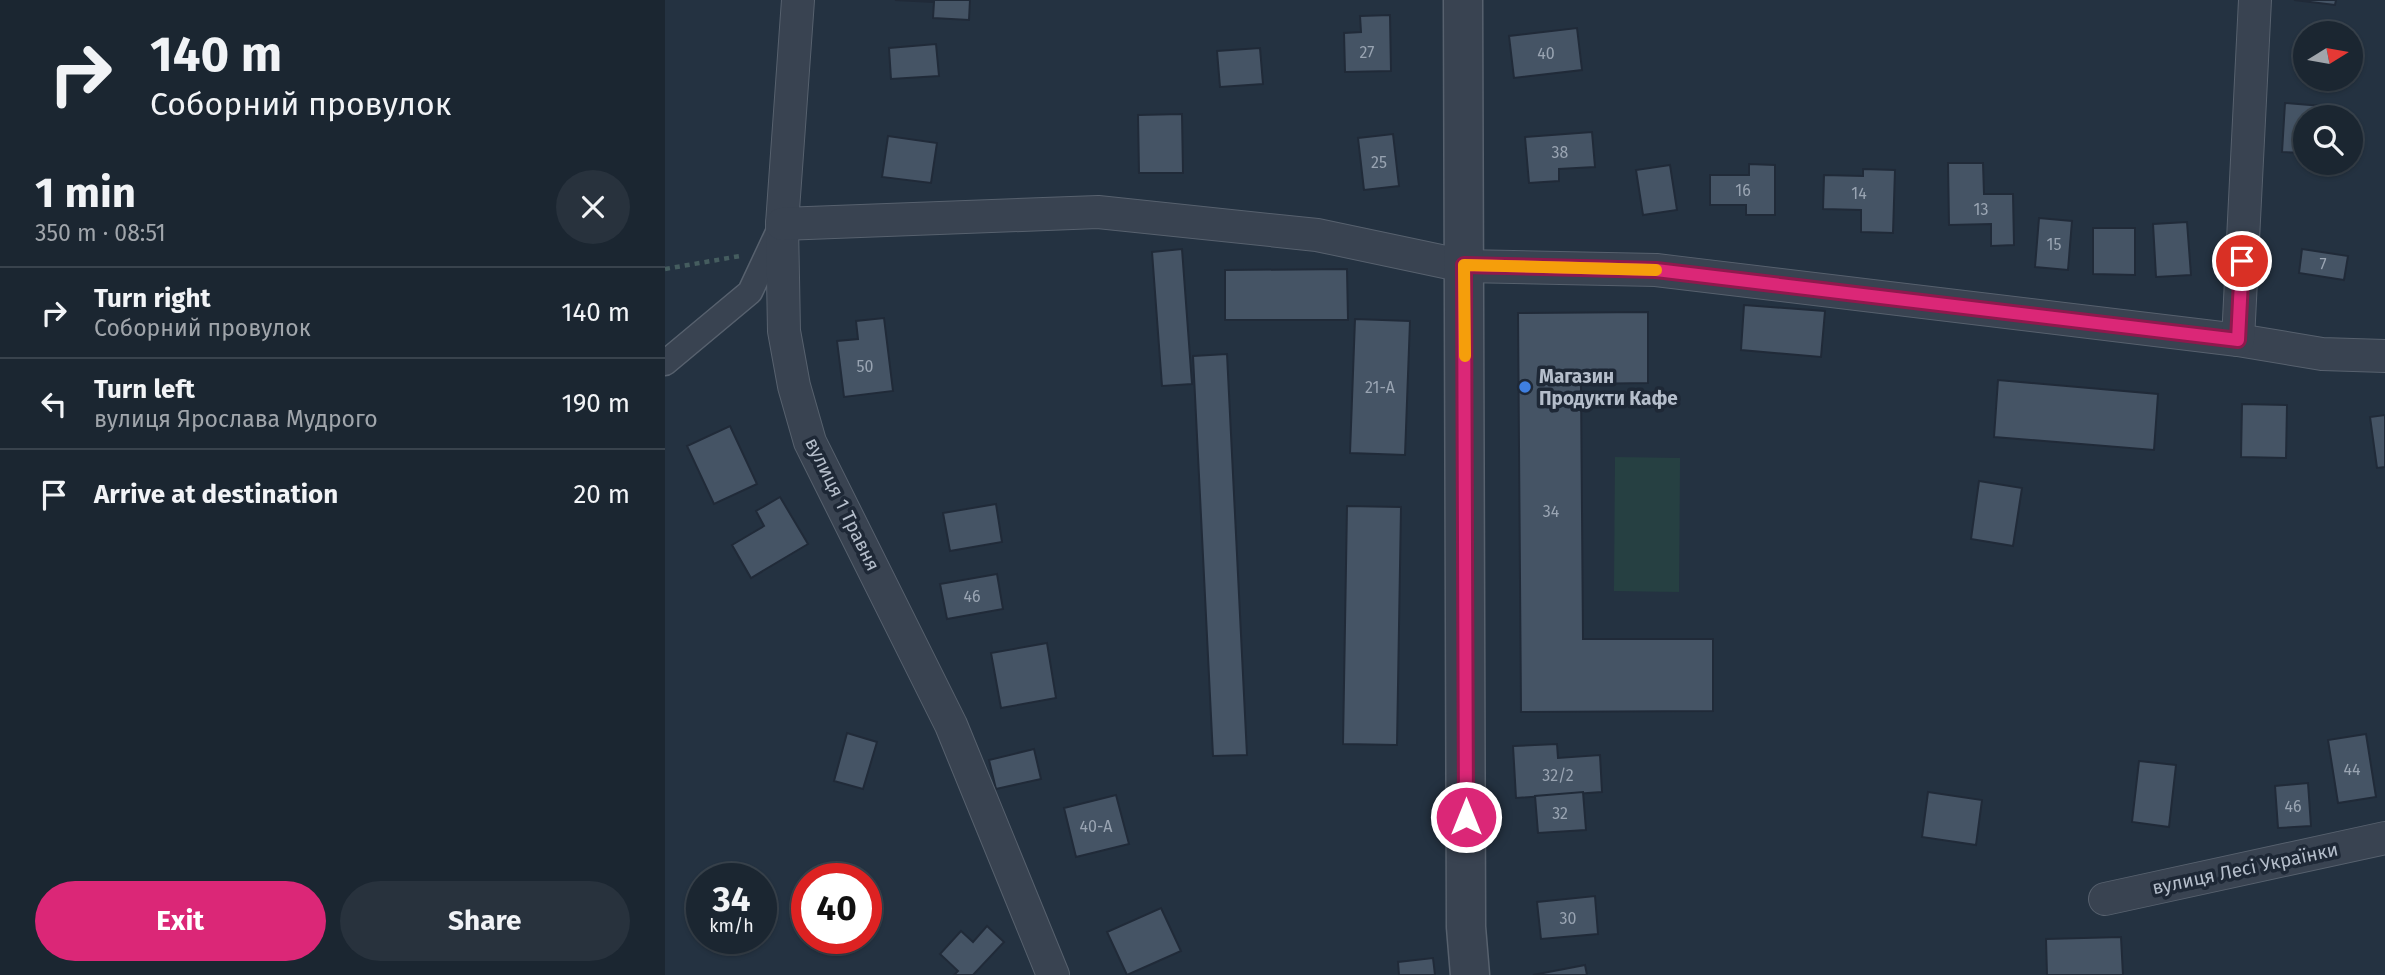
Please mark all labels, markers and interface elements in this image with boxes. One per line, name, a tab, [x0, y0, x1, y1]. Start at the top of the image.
north arrow	[2293, 21, 2363, 91]
map controls	[2293, 21, 2363, 175]
text: 140 m	[150, 25, 282, 84]
icon: right	[35, 28, 126, 119]
house number: 27	[1360, 43, 1374, 62]
house number: 40	[1537, 44, 1555, 63]
text: Соборний провулок	[150, 85, 451, 123]
button: search	[2293, 105, 2363, 175]
house number: 38	[1552, 143, 1569, 162]
house number: 25	[1371, 153, 1387, 172]
text: 1 min	[35, 168, 136, 218]
button: close	[556, 170, 630, 244]
house number: 16	[1735, 181, 1751, 200]
house number: 14	[1851, 184, 1867, 203]
house number: 13	[1974, 200, 1988, 219]
text: 350 m · 08:51	[35, 219, 166, 247]
pin	[2212, 231, 2272, 291]
house number: 15	[2047, 235, 2061, 254]
icon: arrive	[2223, 242, 2261, 280]
house number: 7	[2319, 255, 2327, 274]
text: Turn right	[94, 283, 211, 314]
icon: right	[35, 294, 73, 332]
text: 140 m	[561, 297, 630, 328]
text: Соборний провулок	[94, 314, 311, 342]
house number: 50	[857, 357, 874, 376]
place label: Магазин Продукти Кафе	[1539, 365, 1678, 410]
text: Turn left	[94, 374, 195, 405]
house number: 21-А	[1365, 378, 1396, 397]
marker: Магазин Продукти Кафе	[1517, 379, 1533, 395]
icon: left	[35, 385, 73, 423]
text: 190 m	[561, 388, 630, 419]
text: вулиця Ярослава Мудрого	[94, 405, 378, 433]
street label: вулиця 1 Травня	[800, 434, 885, 575]
icon: arrive	[35, 476, 73, 514]
text: Arrive at destination	[94, 479, 338, 510]
text: 20 m	[573, 479, 630, 510]
house number: 34	[1543, 502, 1560, 521]
house number: 46	[963, 587, 981, 606]
house number: 44	[2343, 760, 2361, 779]
house number: 32/2	[1542, 766, 1574, 785]
position arrow	[1429, 780, 1503, 854]
house number: 46	[2284, 797, 2302, 816]
house number: 32	[1552, 804, 1568, 823]
house number: 40-А	[1080, 817, 1113, 836]
street label: вулиця Лесі Українки	[2150, 838, 2340, 899]
speed limit sign: 40	[791, 863, 882, 954]
text: 34	[713, 878, 750, 920]
button: Exit	[35, 881, 326, 961]
button: Share	[340, 881, 630, 961]
house number: 30	[1560, 909, 1577, 928]
text: km/h	[709, 915, 754, 937]

